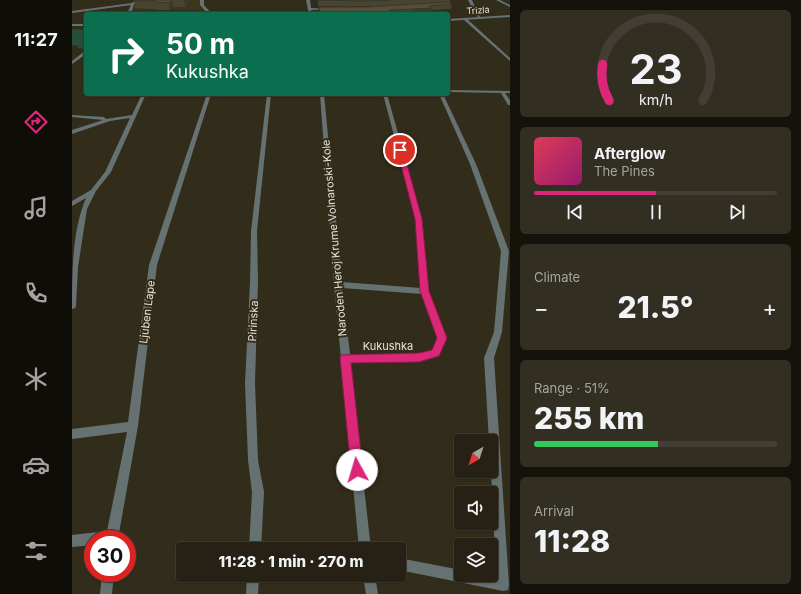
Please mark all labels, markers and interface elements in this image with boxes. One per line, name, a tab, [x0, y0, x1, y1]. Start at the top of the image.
street label: Trizla	[466, 4, 490, 16]
text: 50 m	[166, 27, 235, 61]
icon: right	[100, 28, 152, 80]
text: 11:27	[14, 29, 58, 50]
text: 23	[629, 44, 682, 94]
text: Kukushka	[166, 61, 249, 82]
text: km/h	[639, 91, 672, 108]
icon: directions	[22, 108, 50, 136]
pin	[383, 133, 417, 167]
street label: Naroden Heroj Krume Volnaroski-Kole	[318, 139, 350, 337]
icon: arrive	[389, 139, 411, 161]
text: Afterglow	[594, 144, 666, 163]
text: The Pines	[594, 163, 655, 179]
icon: music	[22, 194, 50, 222]
icon: previous	[564, 201, 586, 223]
icon: pause	[645, 201, 667, 223]
icon: next	[726, 201, 748, 223]
text: Climate	[534, 269, 580, 285]
icon: phone	[22, 279, 50, 307]
street label: Ljuben Lape	[136, 280, 158, 344]
text: 21.5°	[617, 289, 694, 325]
text: −	[534, 295, 549, 321]
text: +	[762, 295, 777, 321]
street label: Pirinska	[245, 300, 261, 342]
street label: Kukushka	[363, 339, 413, 353]
icon: climate	[22, 365, 50, 393]
text: Range · 51%	[534, 380, 610, 396]
text: 255 km	[534, 400, 644, 436]
north arrow	[454, 434, 498, 478]
map controls	[454, 434, 498, 582]
position arrow	[336, 449, 378, 491]
icon: car	[22, 451, 50, 479]
button: sound	[454, 486, 498, 530]
text: Arrival	[534, 503, 574, 519]
text: 11:28	[534, 523, 610, 559]
speed limit sign: 30	[84, 530, 136, 582]
icon: filters	[22, 537, 50, 565]
button: layers	[454, 538, 498, 582]
text: 11:28 · 1 min · 270 m	[218, 552, 364, 571]

